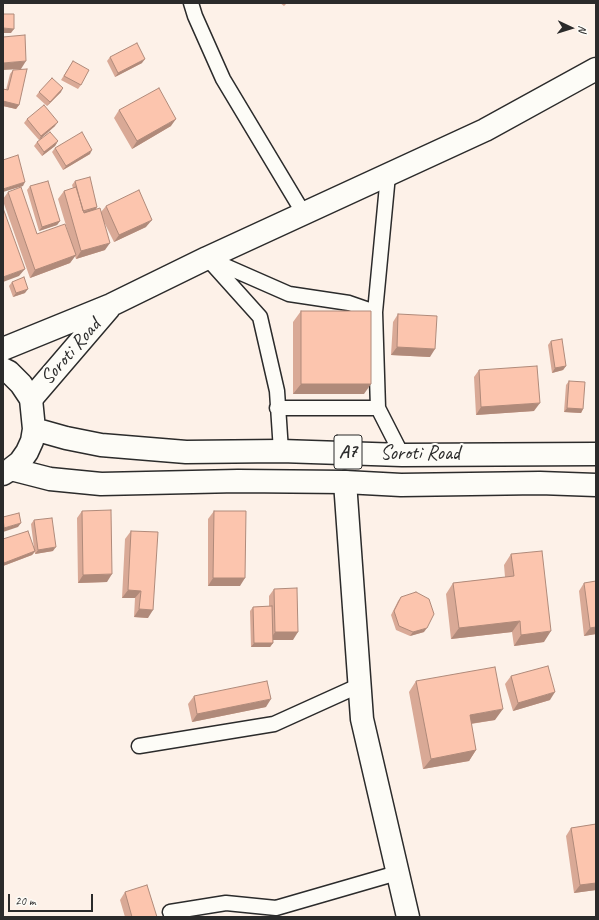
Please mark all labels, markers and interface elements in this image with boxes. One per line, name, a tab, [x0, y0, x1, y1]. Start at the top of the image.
north arrow	[551, 8, 591, 48]
text: N	[576, 25, 590, 33]
street label: Soroti Road	[36, 314, 106, 390]
road number: A7	[334, 435, 362, 469]
street label: Soroti Road	[380, 442, 460, 466]
scale bar	[10, 886, 95, 912]
text: 20 m	[15, 893, 35, 909]

